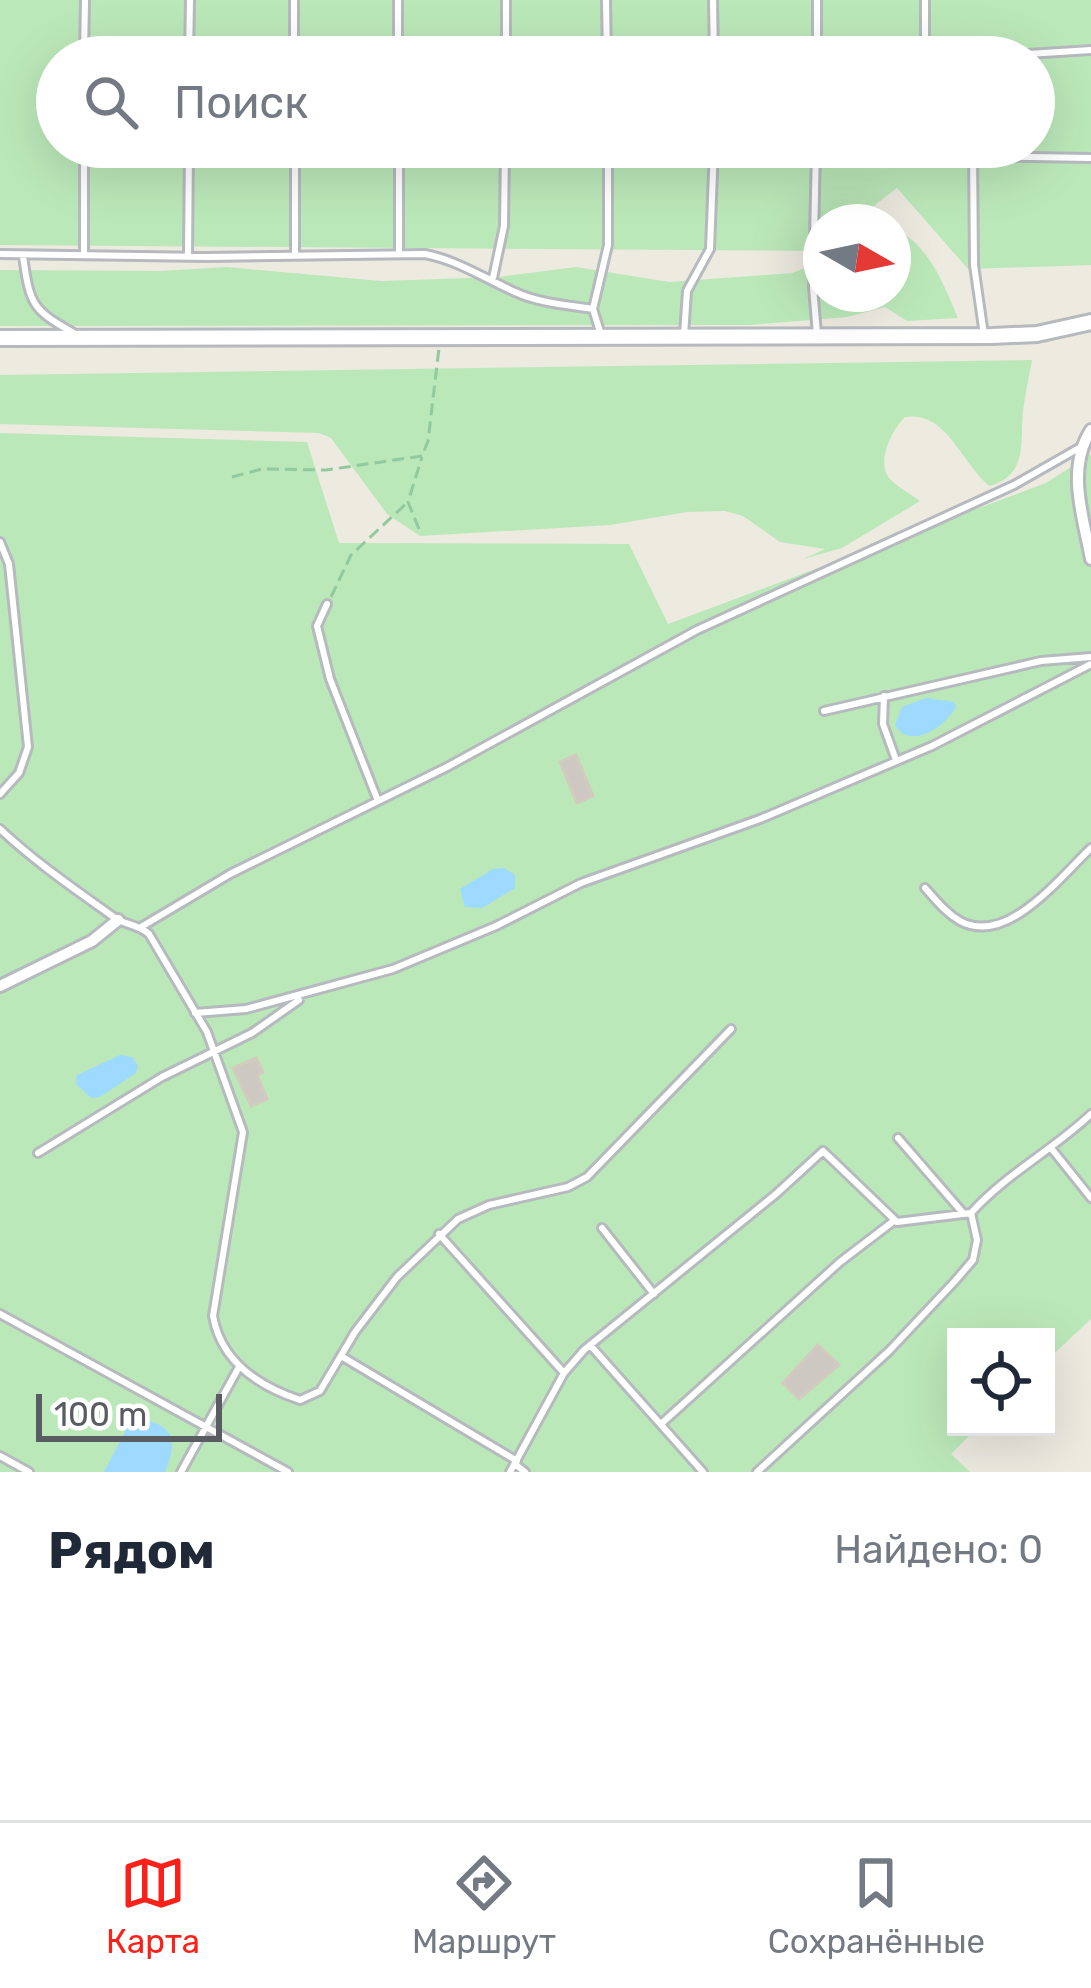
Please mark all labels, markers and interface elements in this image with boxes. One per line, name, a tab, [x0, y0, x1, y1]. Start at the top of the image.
search box	[36, 36, 1055, 168]
icon: search	[78, 69, 144, 135]
text: Поиск	[174, 76, 308, 129]
north arrow	[803, 204, 911, 312]
map controls	[947, 1328, 1055, 1436]
button: locate	[947, 1328, 1055, 1436]
scale bar	[36, 1388, 222, 1441]
text: 100 m	[54, 1395, 147, 1434]
text: Рядом	[48, 1520, 215, 1581]
text: Найдено: 0	[834, 1527, 1043, 1573]
tab: Карта	[106, 1850, 200, 1961]
tab: Маршрут	[412, 1850, 556, 1961]
tab: Сохранённые	[768, 1850, 985, 1961]

